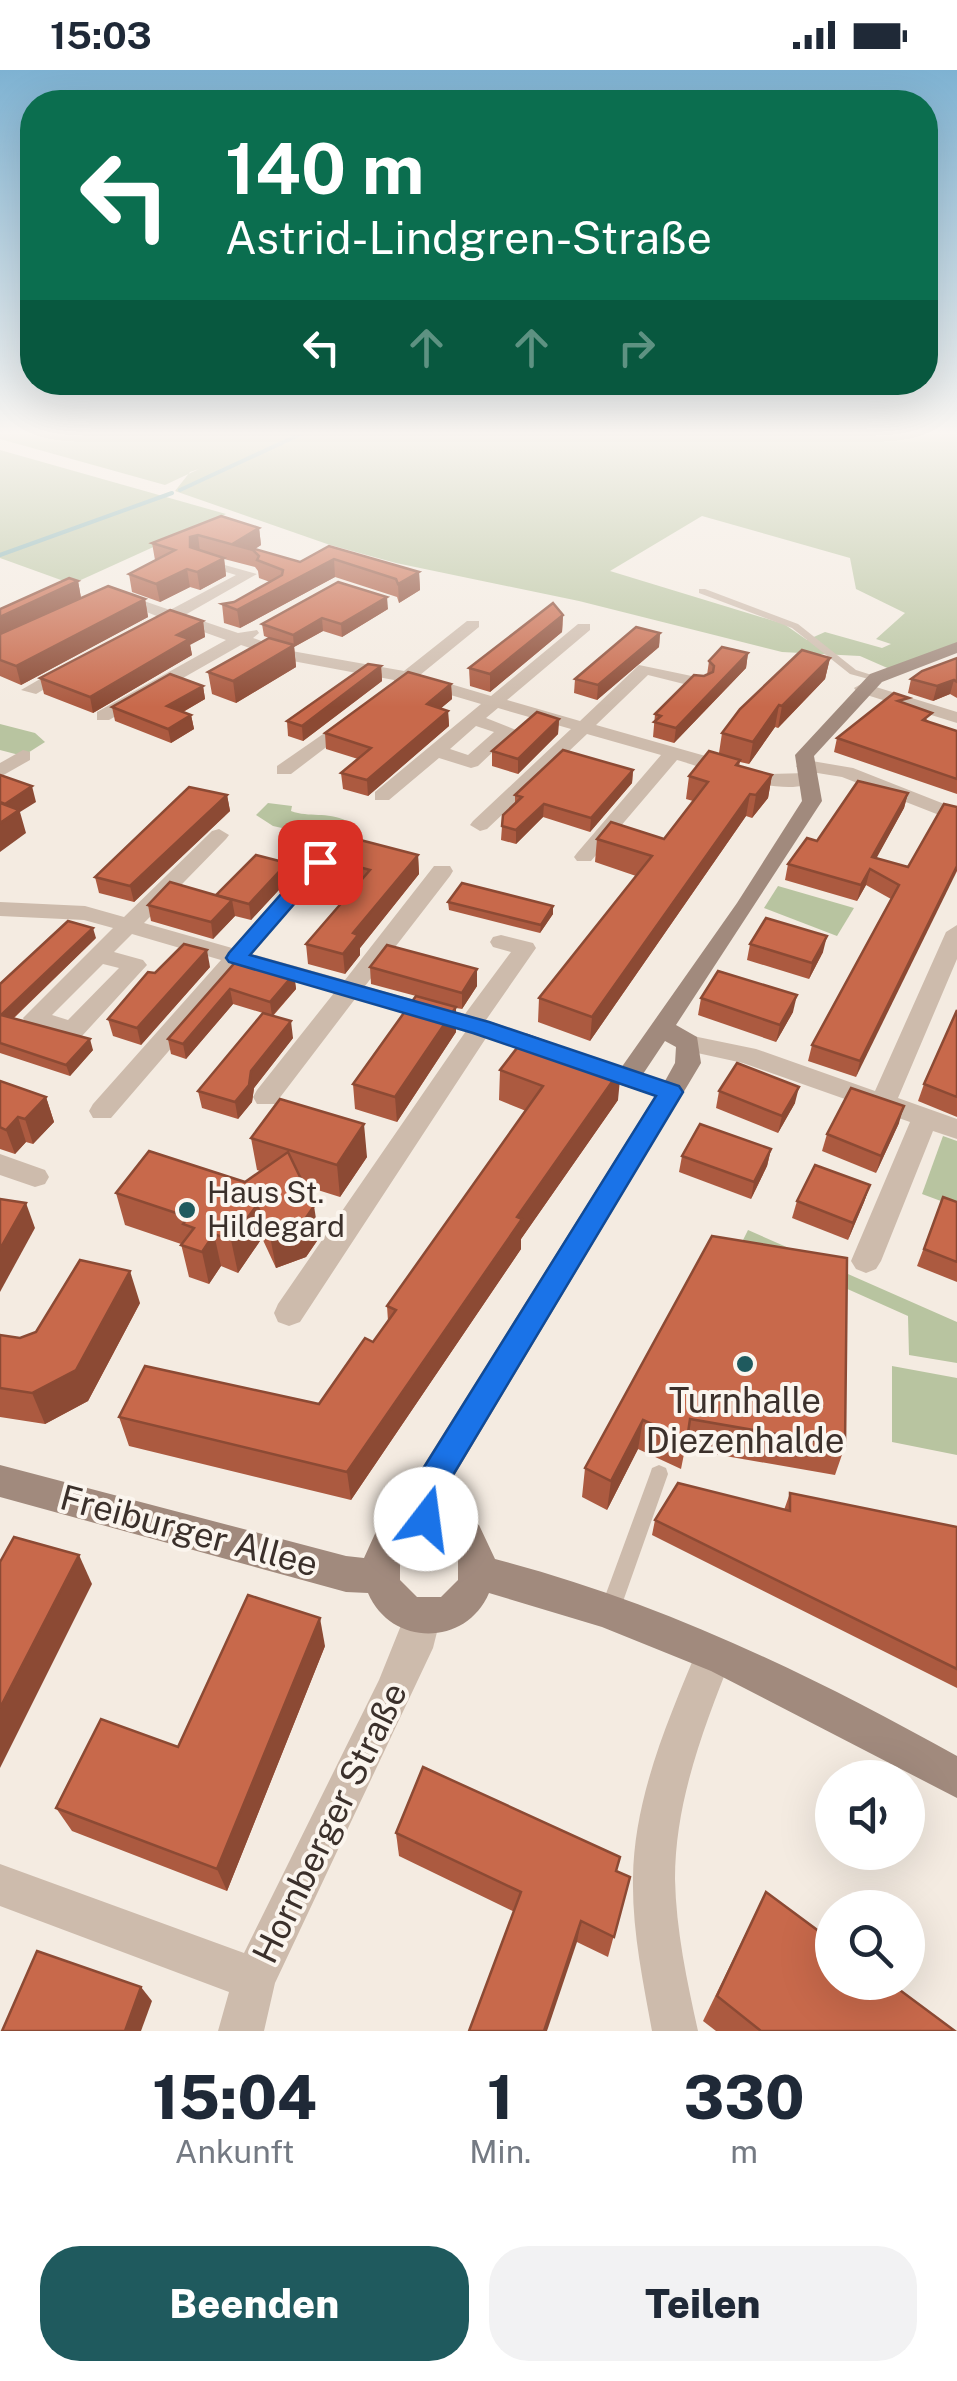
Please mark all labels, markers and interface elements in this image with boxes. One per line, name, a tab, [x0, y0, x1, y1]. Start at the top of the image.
text: 15:03	[50, 13, 152, 58]
text: 140 m	[225, 127, 424, 210]
icon: left	[60, 130, 190, 260]
text: Astrid-Lindgren-Straße	[225, 211, 712, 264]
icon: left	[294, 320, 349, 375]
icon: ahead	[399, 320, 454, 375]
icon: ahead	[504, 320, 559, 375]
icon: right	[609, 320, 664, 375]
pin	[278, 820, 363, 905]
icon: arrive	[293, 835, 348, 890]
place label: Haus St. Hildegard	[207, 1174, 345, 1244]
marker: Haus St. Hildegard	[176, 1199, 198, 1221]
marker: Turnhalle Diezenhalde	[734, 1353, 756, 1375]
place label: Turnhalle Diezenhalde	[646, 1380, 844, 1461]
position arrow	[374, 1467, 478, 1571]
street label: Freiburger Allee	[56, 1476, 322, 1585]
street label: Hornberger Straße	[244, 1676, 415, 1970]
map controls	[815, 1760, 925, 2000]
button: sound	[815, 1760, 925, 1870]
button: search	[815, 1890, 925, 2000]
text: 15:04	[152, 2062, 317, 2133]
text: 1	[487, 2062, 513, 2133]
text: 330	[684, 2062, 805, 2133]
text: Ankunft	[175, 2133, 294, 2170]
text: Min.	[469, 2133, 531, 2170]
text: m	[730, 2133, 758, 2170]
button: Beenden	[40, 2246, 469, 2361]
button: Teilen	[489, 2246, 917, 2361]

